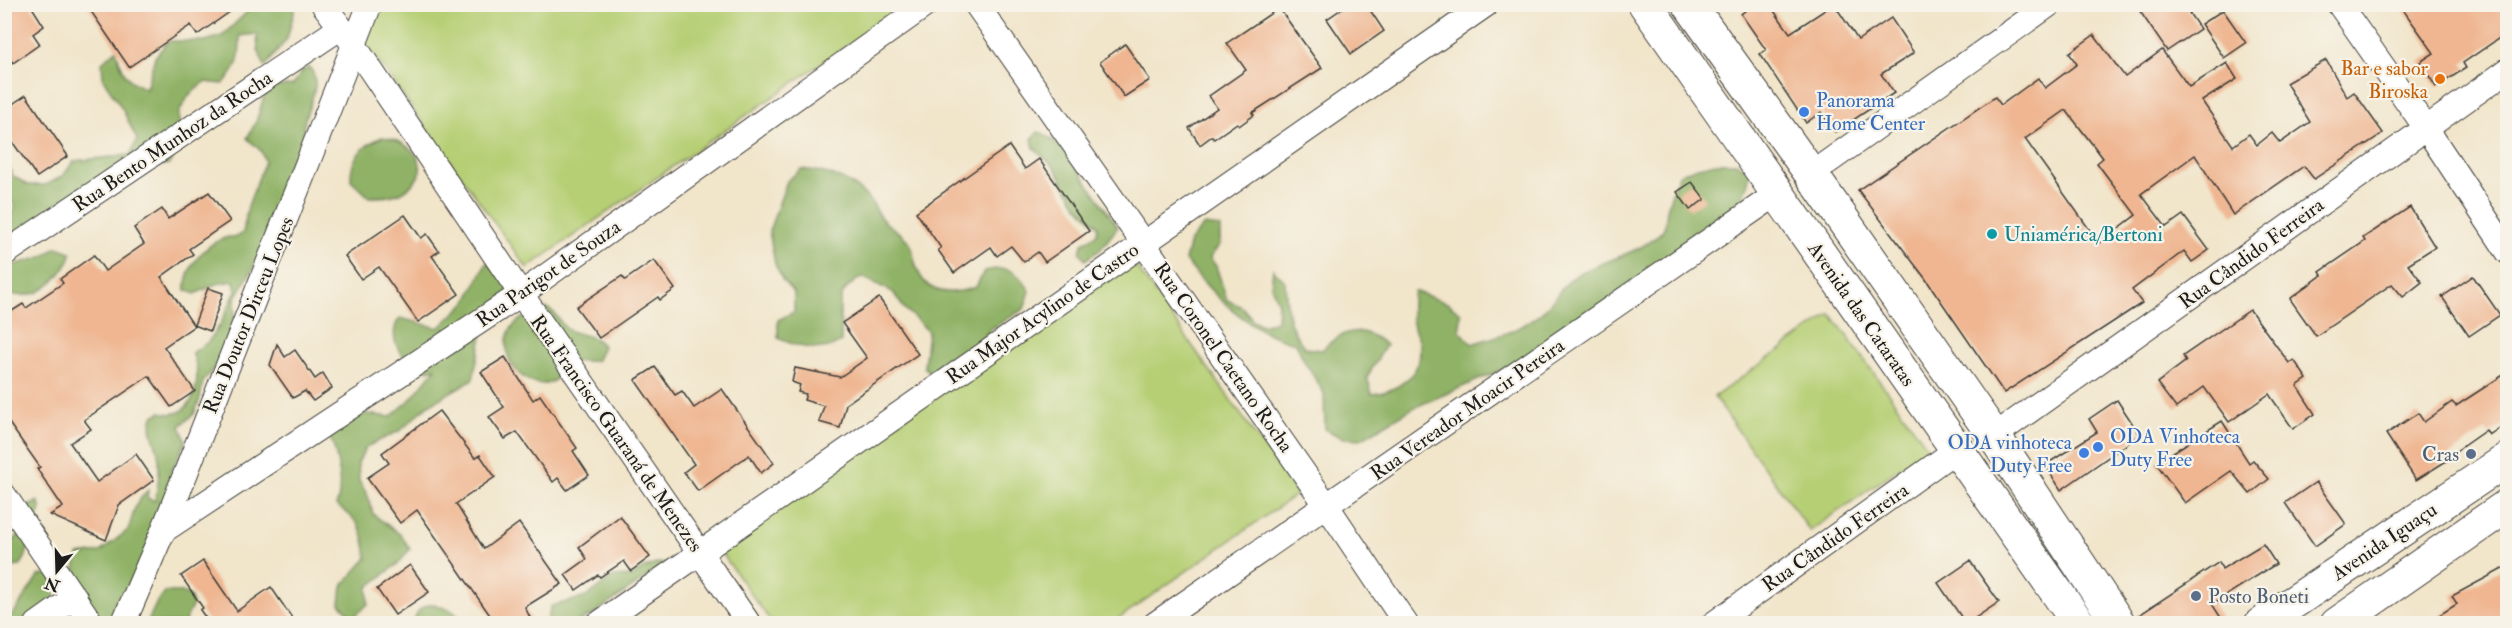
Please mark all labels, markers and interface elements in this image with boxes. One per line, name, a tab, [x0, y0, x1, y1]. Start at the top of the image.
place label: Bar e sabor Biroska	[2340, 56, 2429, 104]
street label: Rua Bento Munhoz da Rocha	[68, 65, 277, 218]
marker: Bar e sabor Biroska	[2433, 72, 2447, 86]
place label: Panorama Home Center	[1816, 88, 1926, 136]
marker: Panorama Home Center	[1797, 105, 1811, 119]
street label: Rua Cândido Ferreira	[2174, 192, 2329, 314]
street label: Rua Doutor Dirceu Lopes	[197, 213, 300, 418]
street label: Rua Parigot de Souza	[471, 214, 626, 333]
place label: Uniamérica/Bertoni	[2004, 222, 2163, 247]
marker: Uniamérica/Bertoni	[1985, 227, 1999, 241]
street label: Avenida das Cataratas	[1802, 236, 1921, 391]
street label: Rua Major Acylino de Castro	[941, 237, 1144, 390]
street label: Rua Coronel Caetano Rocha	[1148, 257, 1299, 458]
street label: Rua Francisco Guaraná de Menezes	[525, 310, 708, 557]
street label: Rua Vereador Moacir Pereira	[1366, 332, 1570, 486]
place label: ODA Vinhoteca Duty Free	[2110, 424, 2241, 472]
place label: ODA vinhoteca Duty Free	[1948, 430, 2073, 478]
marker: ODA Vinhoteca Duty Free	[2091, 440, 2105, 454]
place label: Cras	[2422, 442, 2459, 467]
marker: ODA vinhoteca Duty Free	[2077, 446, 2091, 460]
marker: Cras	[2464, 447, 2478, 461]
street label: Rua Cândido Ferreira	[1757, 477, 1914, 597]
street label: Avenida Iguaçu	[2326, 497, 2442, 586]
north arrow	[27, 541, 87, 601]
text: N	[42, 572, 63, 596]
place label: Posto Boneti	[2208, 584, 2309, 609]
marker: Posto Boneti	[2189, 589, 2203, 603]

